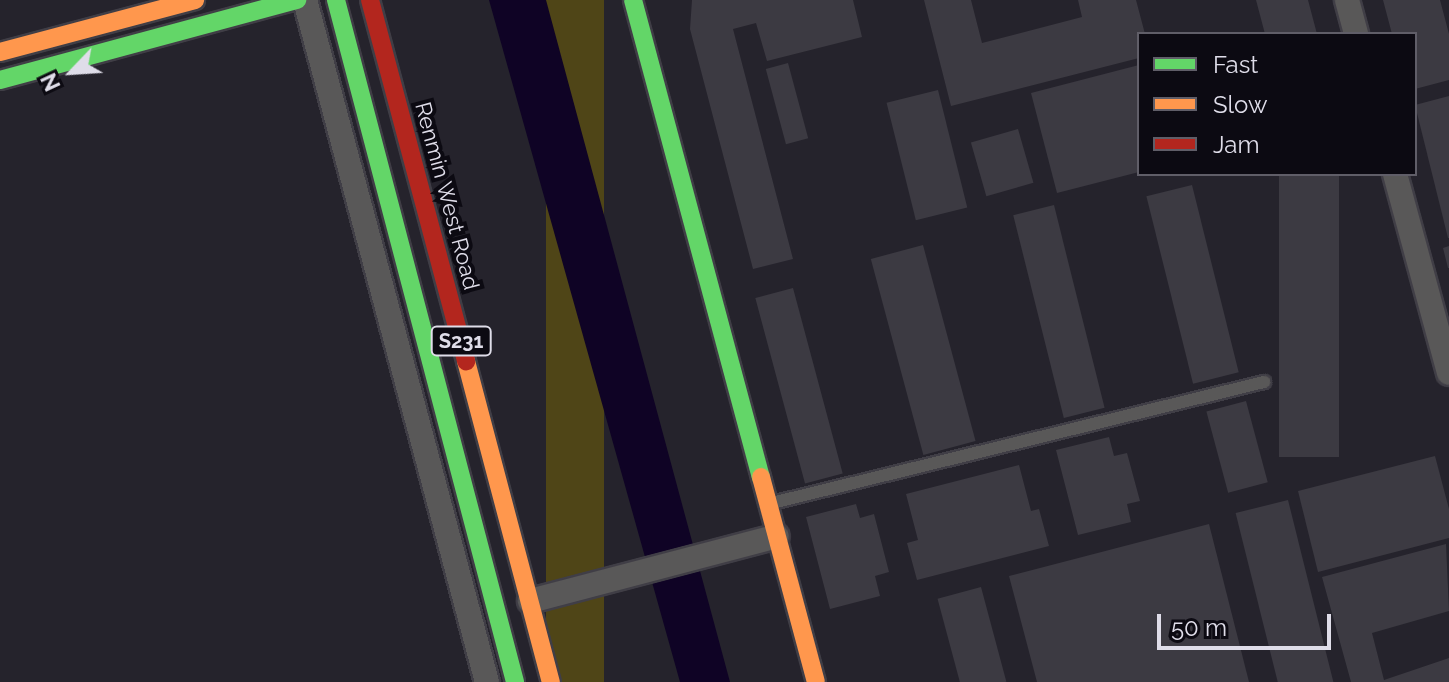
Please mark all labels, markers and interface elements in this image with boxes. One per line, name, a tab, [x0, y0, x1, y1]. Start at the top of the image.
north arrow	[32, 32, 112, 112]
legend	[1137, 32, 1417, 176]
text: Fast	[1213, 50, 1258, 79]
text: N	[35, 69, 66, 95]
text: Slow	[1213, 90, 1267, 119]
street label: Renmin West Road	[409, 99, 485, 293]
text: Jam	[1213, 130, 1259, 159]
road number: S231	[429, 325, 493, 357]
scale bar	[1161, 598, 1335, 648]
text: 50 m	[1171, 613, 1227, 642]

